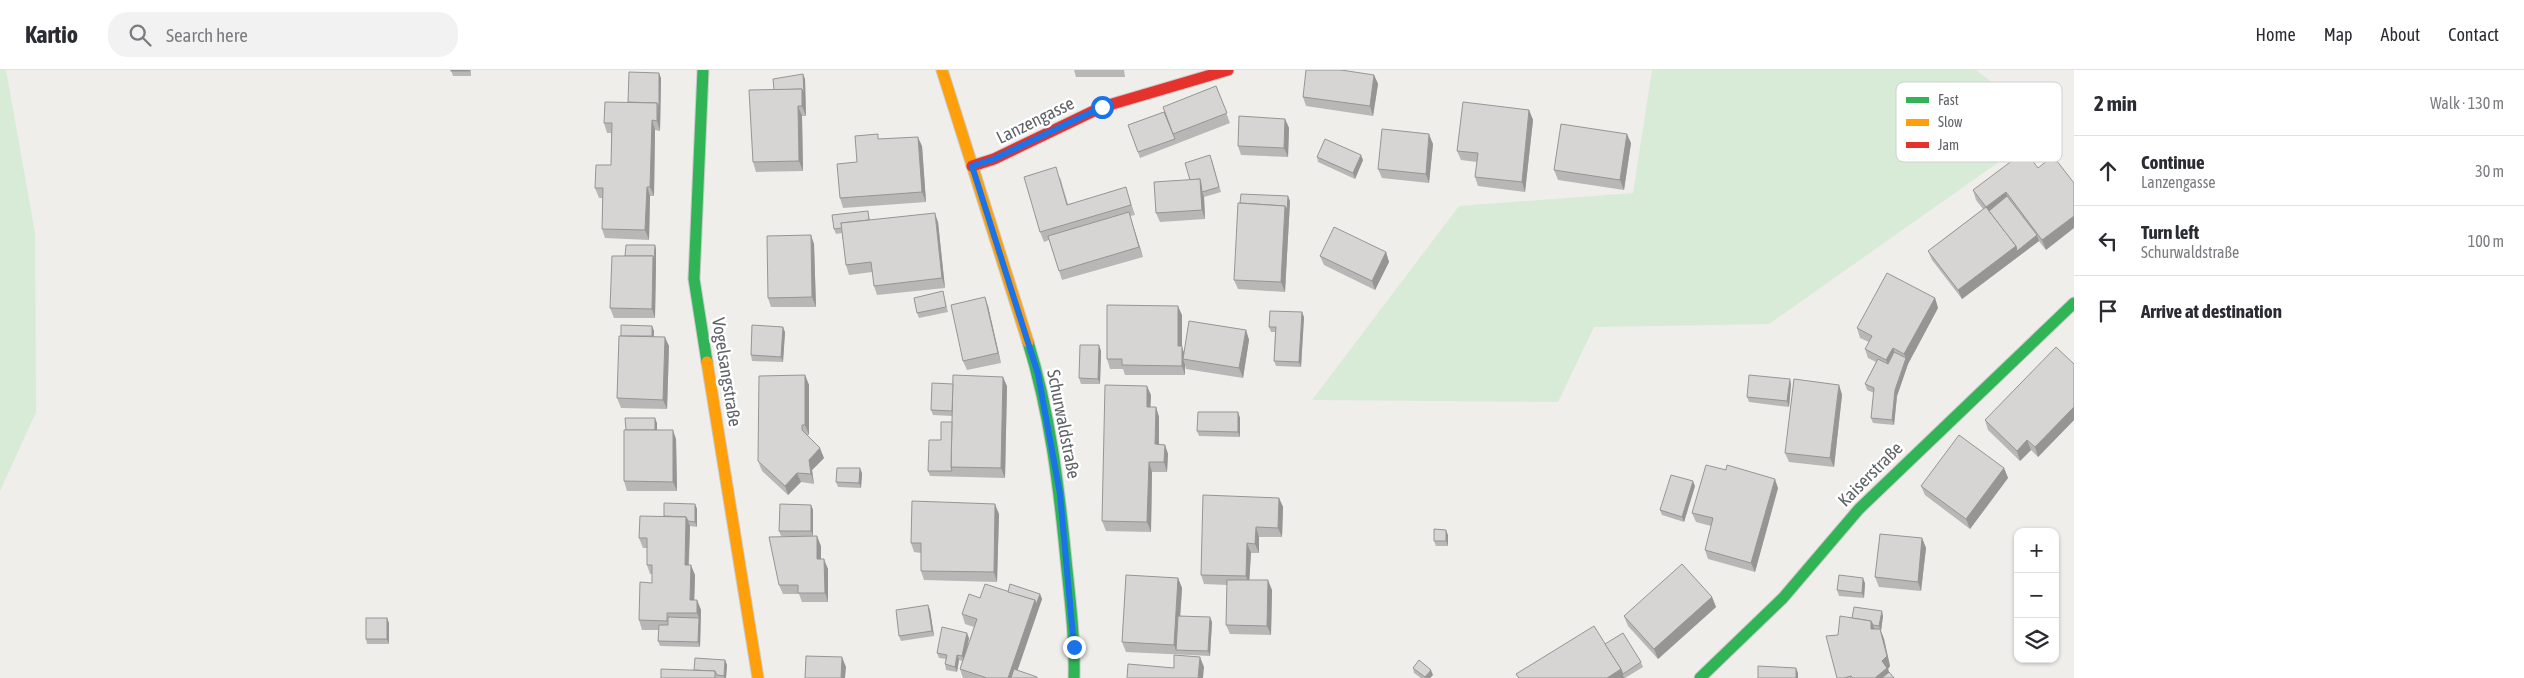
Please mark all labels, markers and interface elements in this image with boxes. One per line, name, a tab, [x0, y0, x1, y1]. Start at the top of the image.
search box	[108, 12, 458, 57]
text: Kartio	[25, 21, 78, 48]
icon: search	[126, 21, 154, 49]
text: Search here	[166, 24, 248, 46]
text: Home	[2256, 24, 2296, 45]
text: Map	[2324, 24, 2353, 45]
text: About	[2381, 24, 2420, 45]
text: Contact	[2448, 24, 2499, 45]
legend	[1896, 82, 2062, 162]
text: 2 min	[2094, 91, 2137, 115]
street label: Lanzengasse	[993, 92, 1077, 148]
text: Fast	[1938, 92, 1959, 108]
text: Walk · 130 m	[2430, 94, 2504, 112]
route start	[1091, 96, 1114, 119]
text: Slow	[1938, 114, 1963, 130]
text: Jam	[1938, 137, 1959, 153]
text: Continue	[2141, 151, 2205, 173]
icon: ahead	[2094, 157, 2122, 185]
text: 30 m	[2475, 162, 2504, 180]
text: Lanzengasse	[2141, 173, 2216, 191]
text: Turn left	[2141, 221, 2199, 243]
icon: left	[2094, 227, 2122, 255]
text: 100 m	[2468, 232, 2504, 250]
text: Schurwaldstraße	[2141, 243, 2239, 261]
icon: arrive	[2094, 297, 2122, 325]
text: Arrive at destination	[2141, 300, 2282, 322]
street label: Vogelsangstraße	[708, 316, 746, 428]
street label: Schurwaldstraße	[1043, 368, 1085, 480]
street label: Kaiserstraße	[1833, 437, 1907, 511]
map controls	[2014, 528, 2059, 663]
button: +	[2014, 528, 2059, 573]
button: −	[2014, 573, 2059, 618]
button: layers	[2014, 618, 2059, 663]
route end	[1063, 636, 1086, 659]

